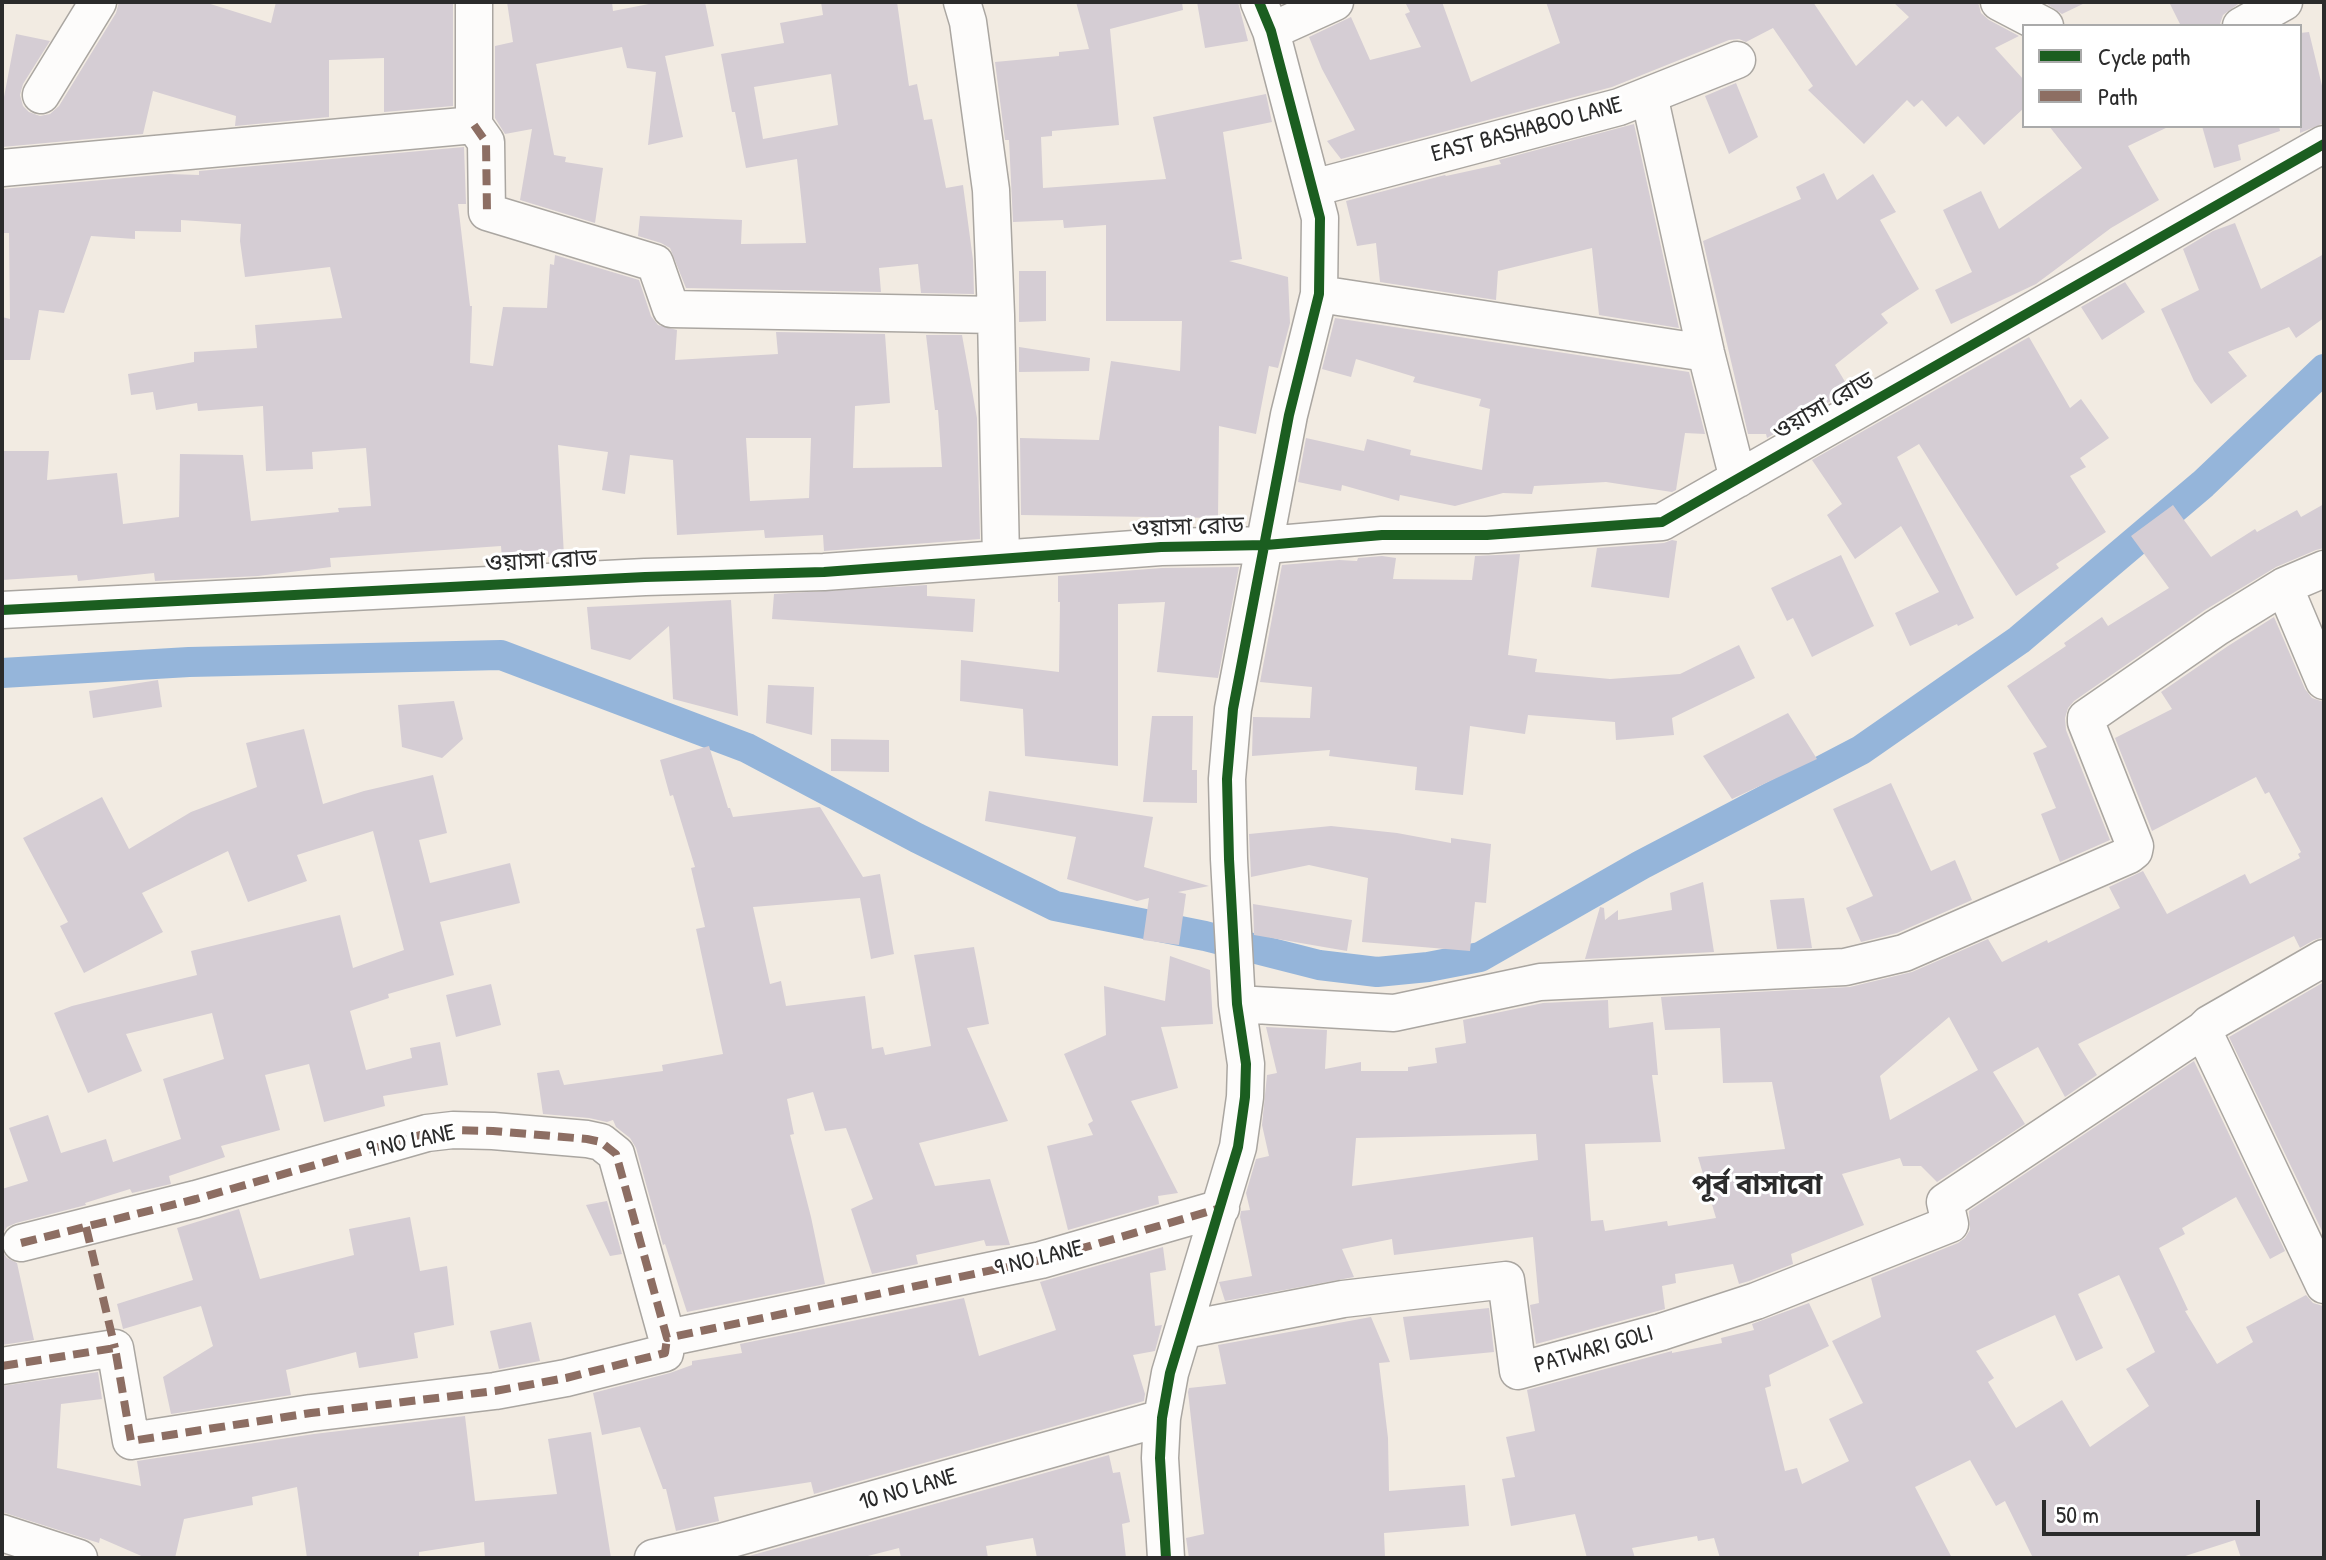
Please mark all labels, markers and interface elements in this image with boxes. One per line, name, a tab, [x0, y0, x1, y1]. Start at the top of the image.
legend	[2022, 24, 2302, 128]
text: Cycle path	[2098, 40, 2190, 72]
text: Path	[2098, 80, 2137, 112]
street label: EAST BASHABOO LANE	[1428, 91, 1626, 169]
street label: ওয়াসা রোড	[1768, 366, 1880, 448]
street label: ওয়াসা রোড	[1131, 512, 1245, 544]
street label: ওয়াসা রোড	[484, 545, 598, 579]
street label: 9 NO LANE	[364, 1119, 458, 1165]
district label: পূর্ব বাসাবো	[1692, 1170, 1822, 1204]
street label: 9 NO LANE	[992, 1234, 1086, 1284]
street label: PATWARI GOLI	[1531, 1319, 1657, 1381]
street label: 10 NO LANE	[856, 1462, 960, 1518]
scale bar	[2046, 1484, 2264, 1534]
text: 50 m	[2056, 1498, 2099, 1530]

